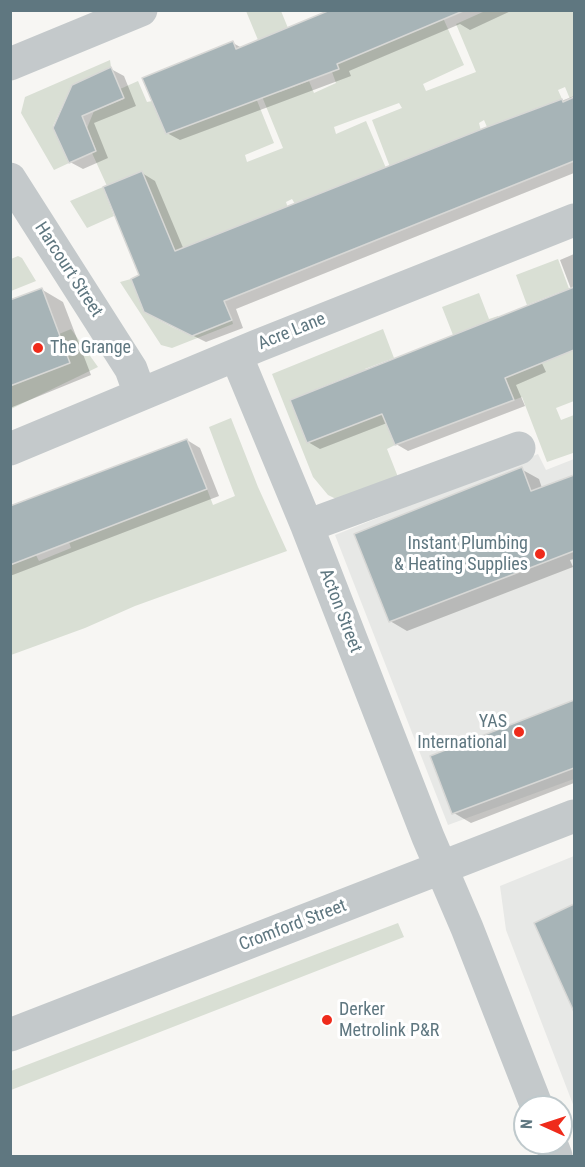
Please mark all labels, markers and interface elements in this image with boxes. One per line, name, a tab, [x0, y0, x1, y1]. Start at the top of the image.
street label: Harcourt Street	[29, 219, 107, 321]
street label: Acre Lane	[255, 309, 329, 355]
place label: The Grange	[50, 337, 131, 359]
marker: The Grange	[31, 341, 45, 355]
place label: Instant Plumbing & Heating Supplies	[394, 533, 528, 576]
marker: Instant Plumbing & Heating Supplies	[533, 547, 547, 561]
street label: Acton Street	[314, 566, 366, 656]
place label: YAS International	[417, 711, 507, 754]
marker: YAS International	[512, 725, 526, 739]
street label: Cromford Street	[236, 896, 350, 956]
place label: Derker Metrolink P&R	[339, 999, 439, 1042]
marker: Derker Metrolink P&R	[320, 1013, 334, 1027]
north arrow	[513, 1095, 573, 1155]
text: N	[517, 1119, 536, 1130]

